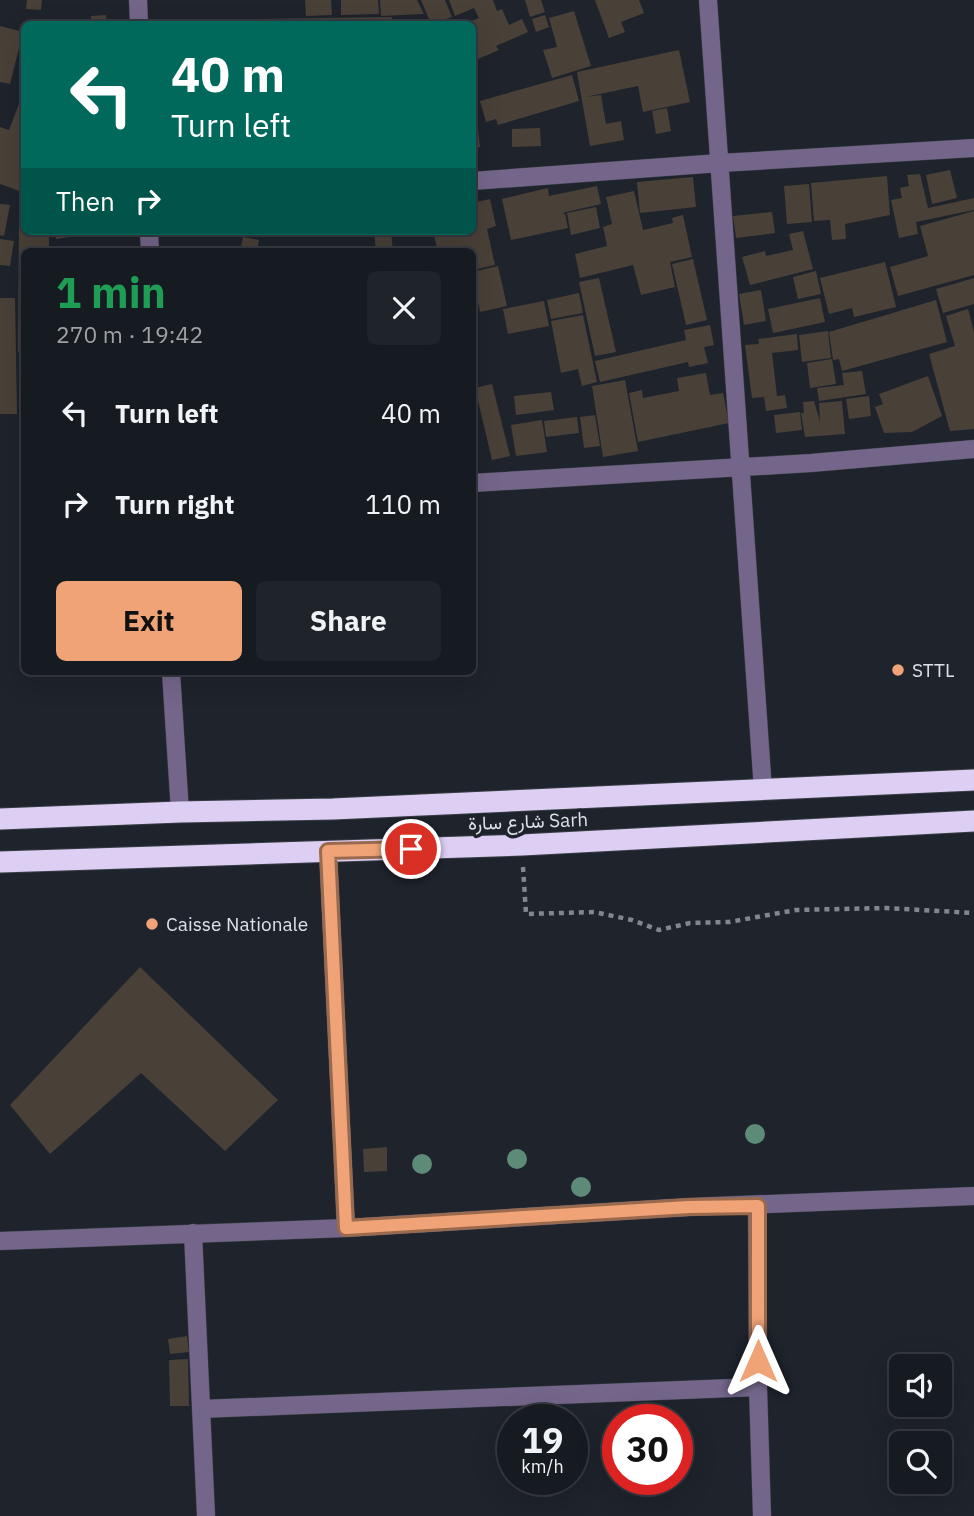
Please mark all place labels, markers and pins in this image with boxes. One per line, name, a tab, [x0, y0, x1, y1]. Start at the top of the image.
place label: STTL	[912, 658, 954, 682]
marker: STTL	[890, 662, 906, 678]
pin	[381, 819, 441, 879]
place label: Caisse Nationale	[166, 912, 308, 936]
marker: Caisse Nationale	[144, 916, 160, 932]

